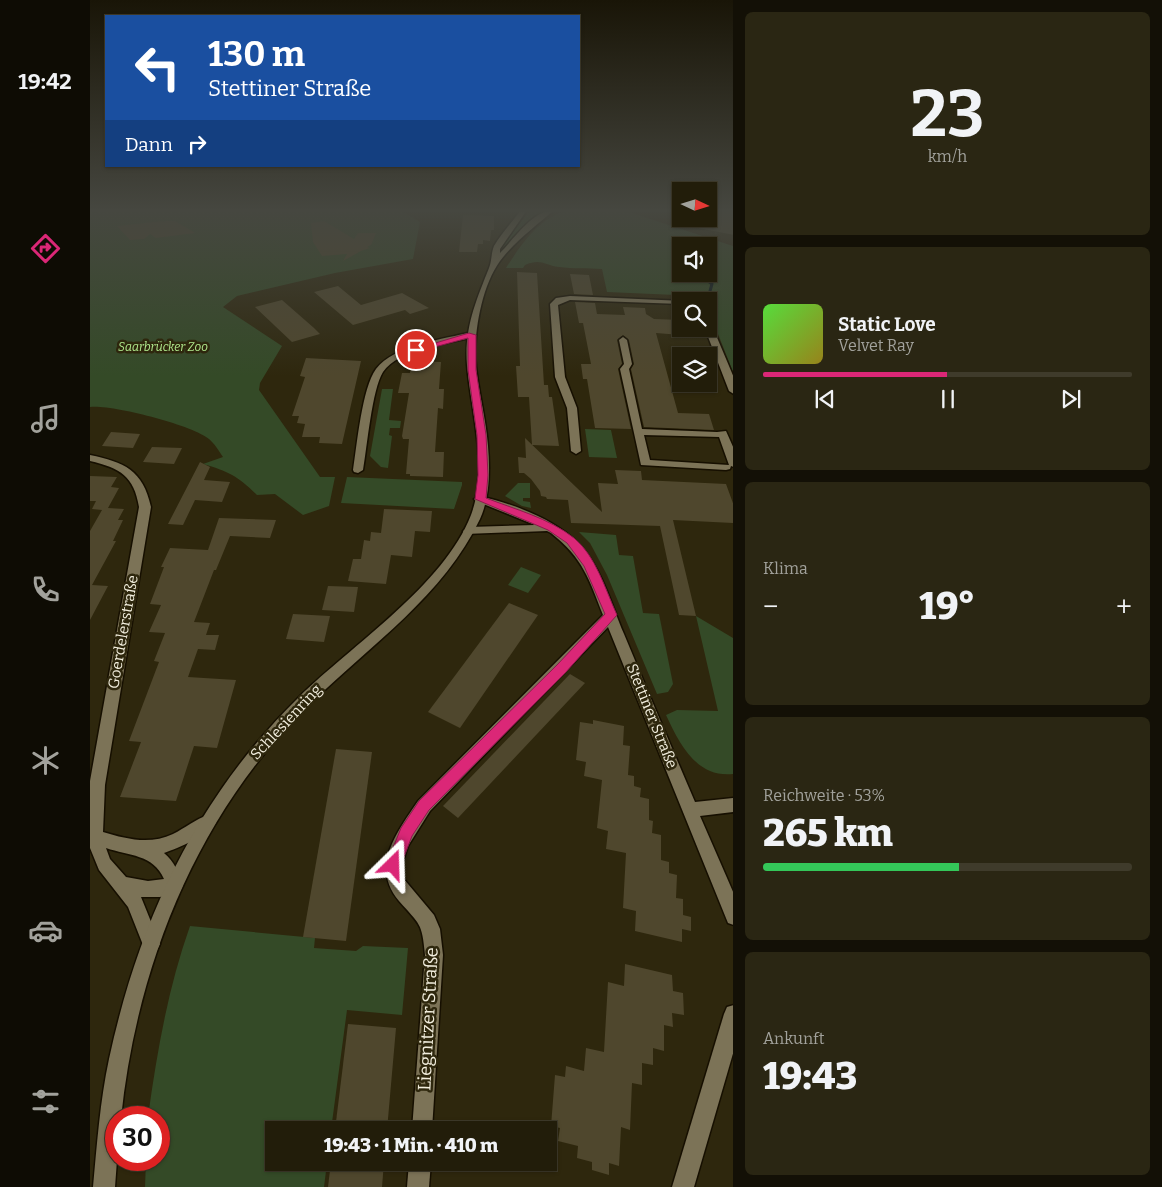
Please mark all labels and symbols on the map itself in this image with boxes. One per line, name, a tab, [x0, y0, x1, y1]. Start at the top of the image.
north arrow	[672, 182, 718, 228]
pin	[395, 329, 437, 371]
park label: Saarbrücker Zoo	[118, 340, 208, 354]
street label: Goerdelerstraße	[104, 574, 142, 690]
street label: Stettiner Straße	[623, 661, 681, 771]
street label: Schlesienring	[247, 681, 325, 763]
position arrow	[366, 838, 418, 890]
street label: Liegnitzer Straße	[413, 947, 443, 1091]
speed limit sign: 30	[105, 1106, 170, 1171]

